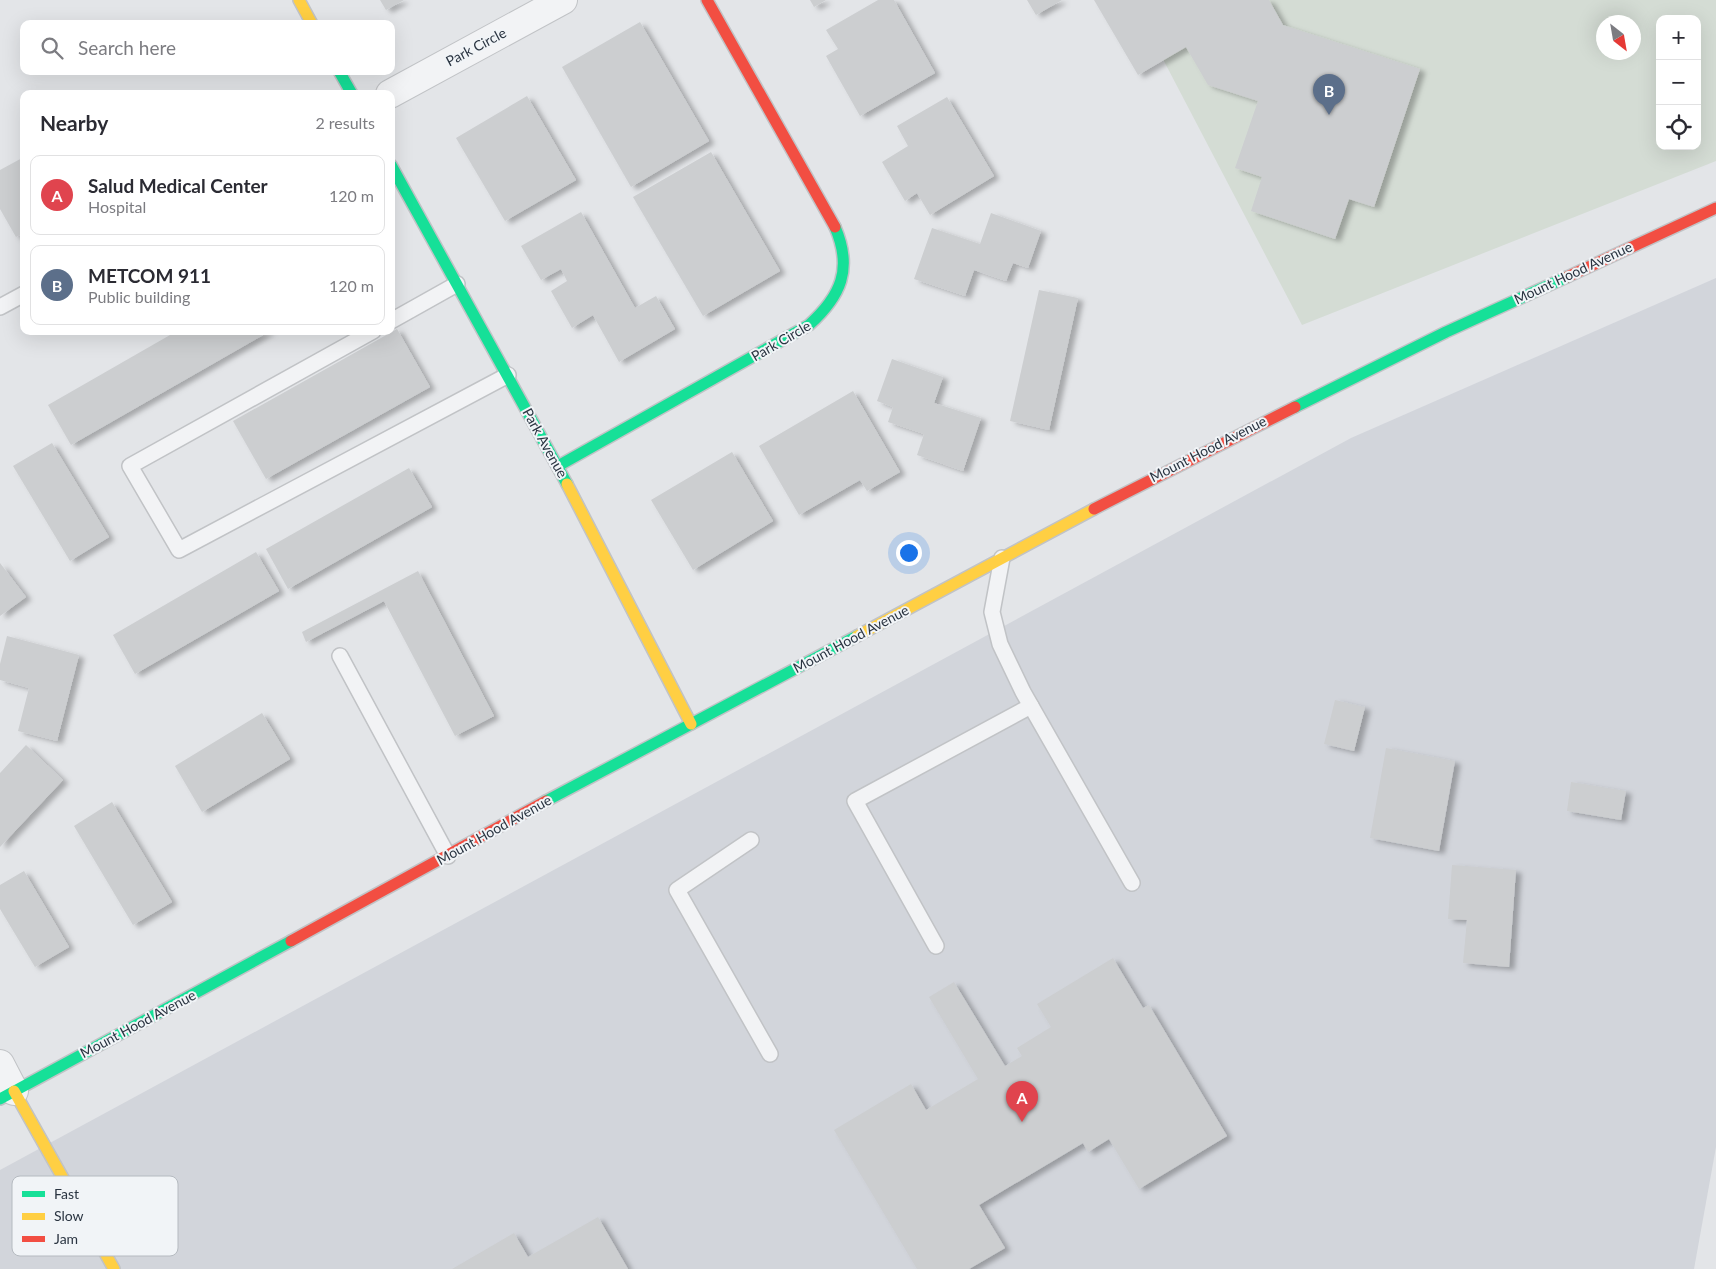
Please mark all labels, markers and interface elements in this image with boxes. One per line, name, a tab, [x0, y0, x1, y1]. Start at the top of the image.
north arrow	[1596, 15, 1641, 60]
map controls	[1656, 15, 1701, 150]
button: +	[1656, 15, 1701, 60]
search box	[20, 20, 395, 75]
street label: Park Circle	[443, 24, 509, 70]
icon: search	[38, 34, 66, 62]
text: Search here	[78, 36, 176, 59]
button: −	[1656, 60, 1701, 105]
pin: B	[1313, 74, 1345, 115]
button: locate	[1656, 105, 1701, 150]
text: Nearby	[40, 110, 108, 135]
text: 2 results	[315, 113, 375, 132]
text: Salud Medical Center	[88, 174, 268, 197]
text: A	[51, 186, 63, 205]
text: 120 m	[329, 186, 374, 205]
text: Hospital	[88, 197, 146, 216]
street label: Mount Hood Avenue	[1511, 238, 1635, 307]
text: METCOM 911	[88, 264, 211, 287]
text: B	[52, 276, 62, 295]
text: 120 m	[329, 276, 374, 295]
text: Public building	[88, 287, 190, 306]
street label: Park Circle	[748, 317, 814, 364]
street label: Park Avenue	[519, 405, 571, 480]
street label: Mount Hood Avenue	[1147, 412, 1269, 485]
your location	[896, 540, 922, 566]
street label: Mount Hood Avenue	[790, 601, 911, 676]
street label: Mount Hood Avenue	[433, 791, 554, 868]
street label: Mount Hood Avenue	[77, 986, 198, 1061]
pin: A	[1006, 1081, 1038, 1122]
legend	[12, 1176, 178, 1256]
text: Fast	[54, 1185, 79, 1202]
text: Slow	[54, 1207, 84, 1224]
text: Jam	[54, 1230, 78, 1247]

